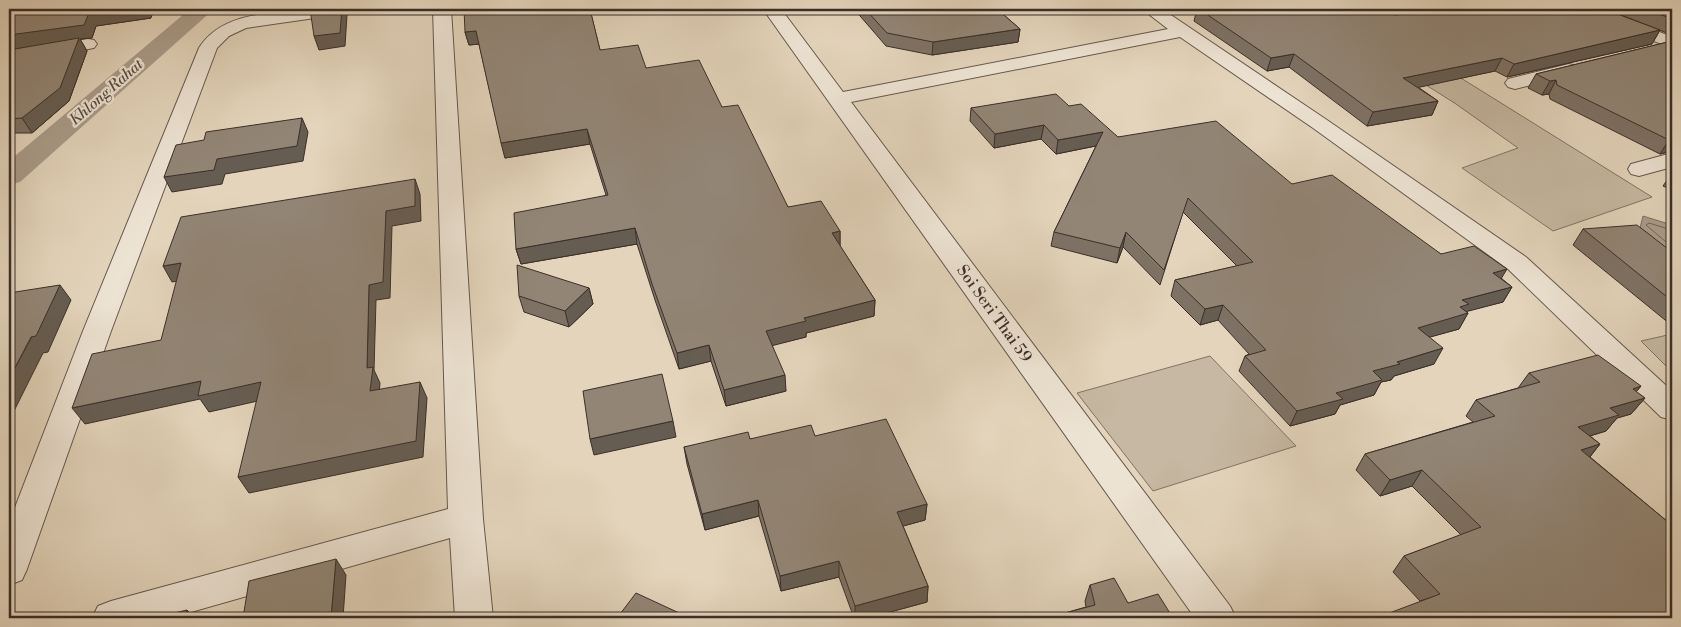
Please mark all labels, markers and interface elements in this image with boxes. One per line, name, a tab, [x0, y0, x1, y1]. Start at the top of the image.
water label: Khlong Rahat	[66, 54, 148, 130]
street label: Soi Seri Thai 59	[952, 261, 1036, 366]

